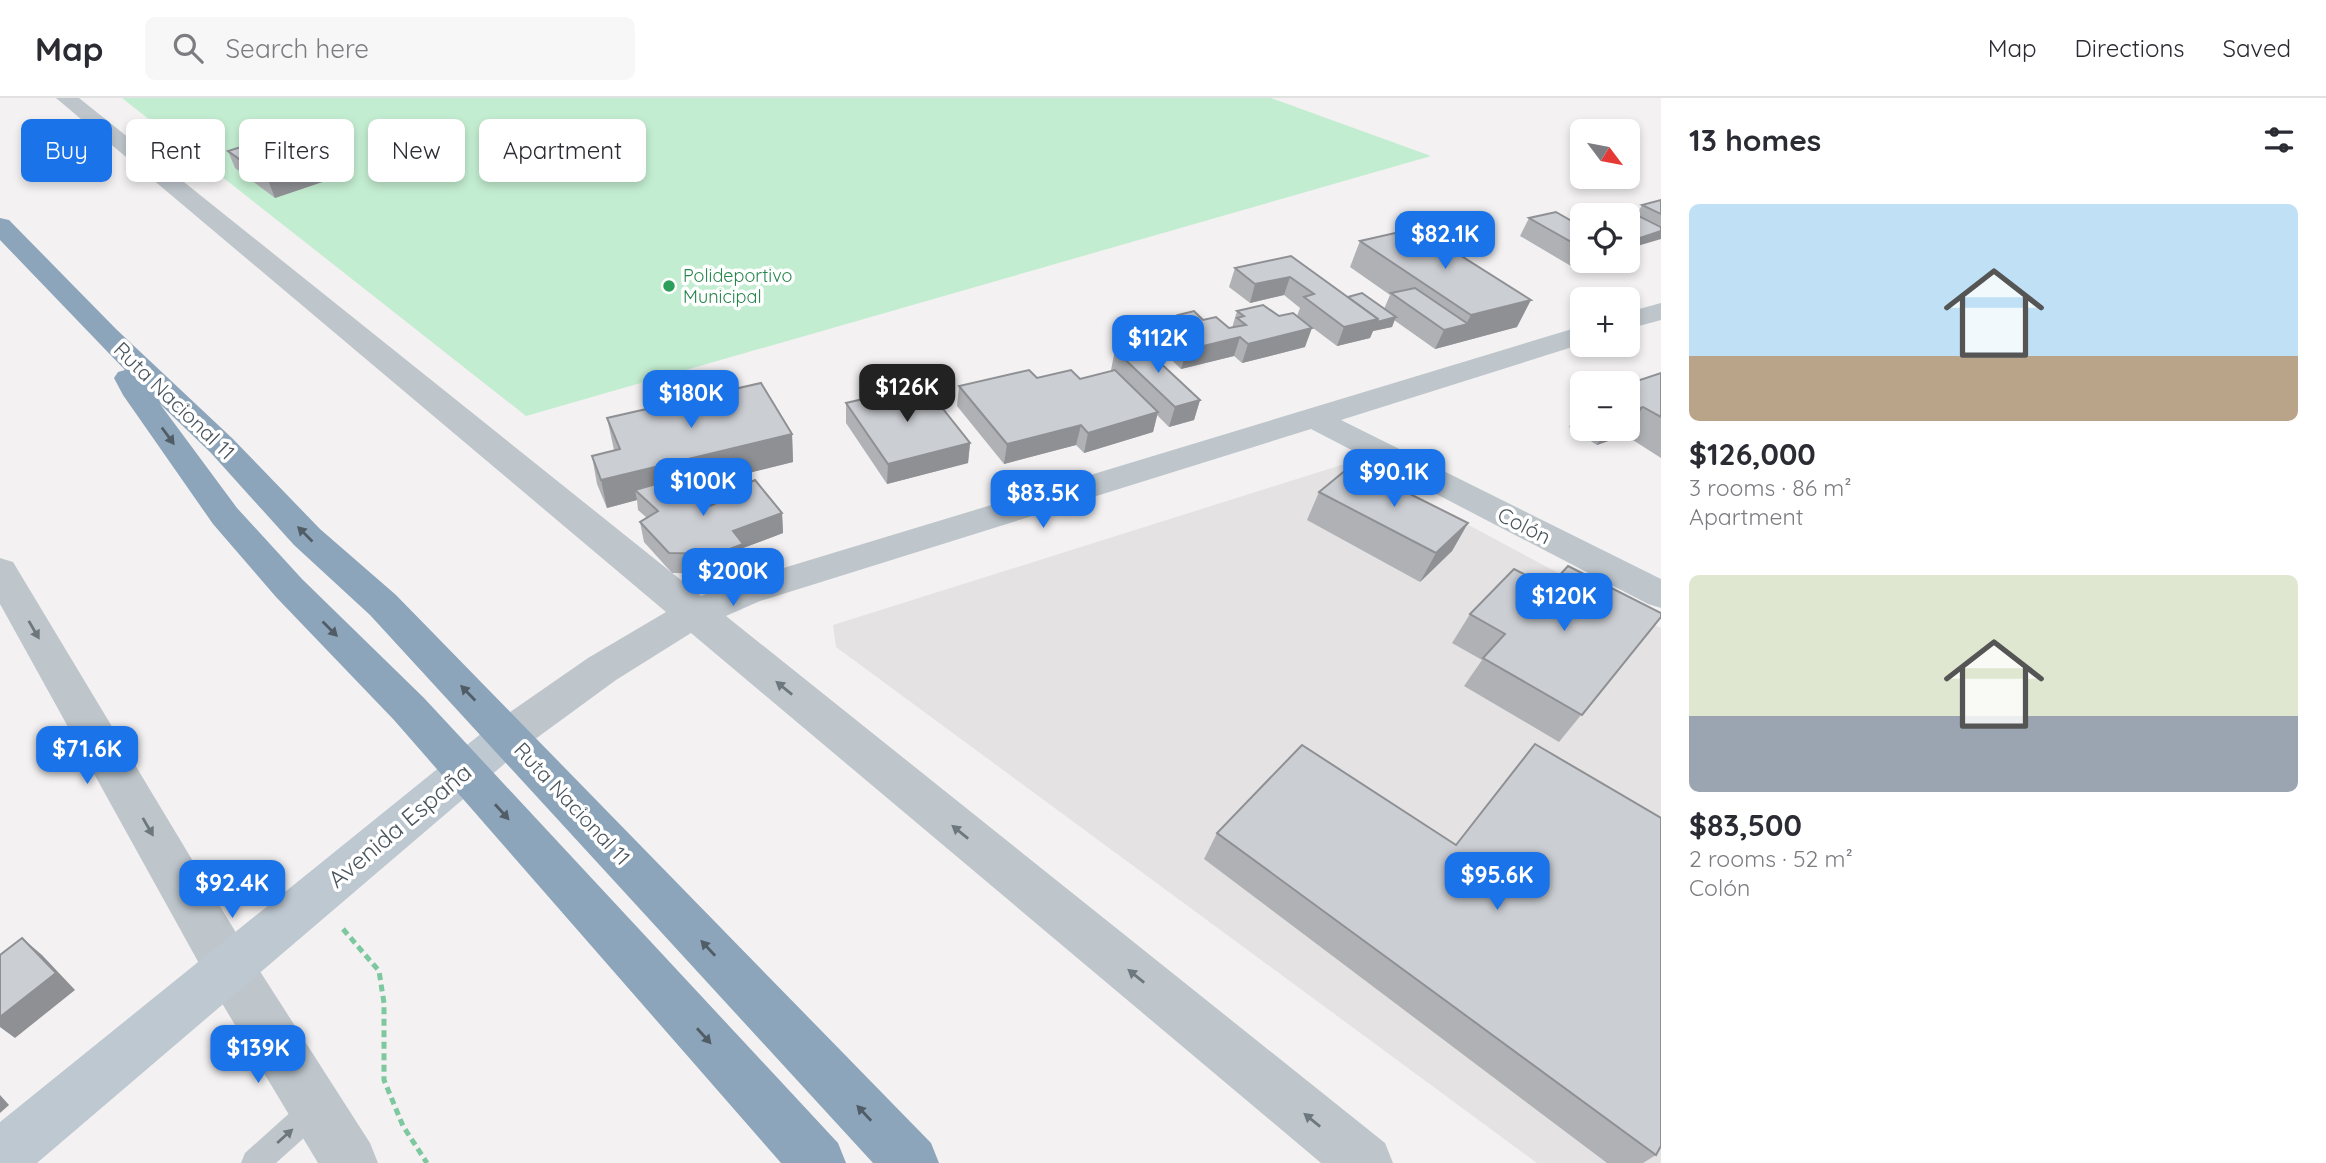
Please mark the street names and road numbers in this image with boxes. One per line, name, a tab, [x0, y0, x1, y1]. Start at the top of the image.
street label: Ruta Nacional 11	[109, 336, 241, 465]
street label: Colón	[1494, 501, 1555, 549]
street label: Ruta Nacional 11	[509, 737, 636, 870]
street label: Avenida España	[322, 757, 477, 894]

